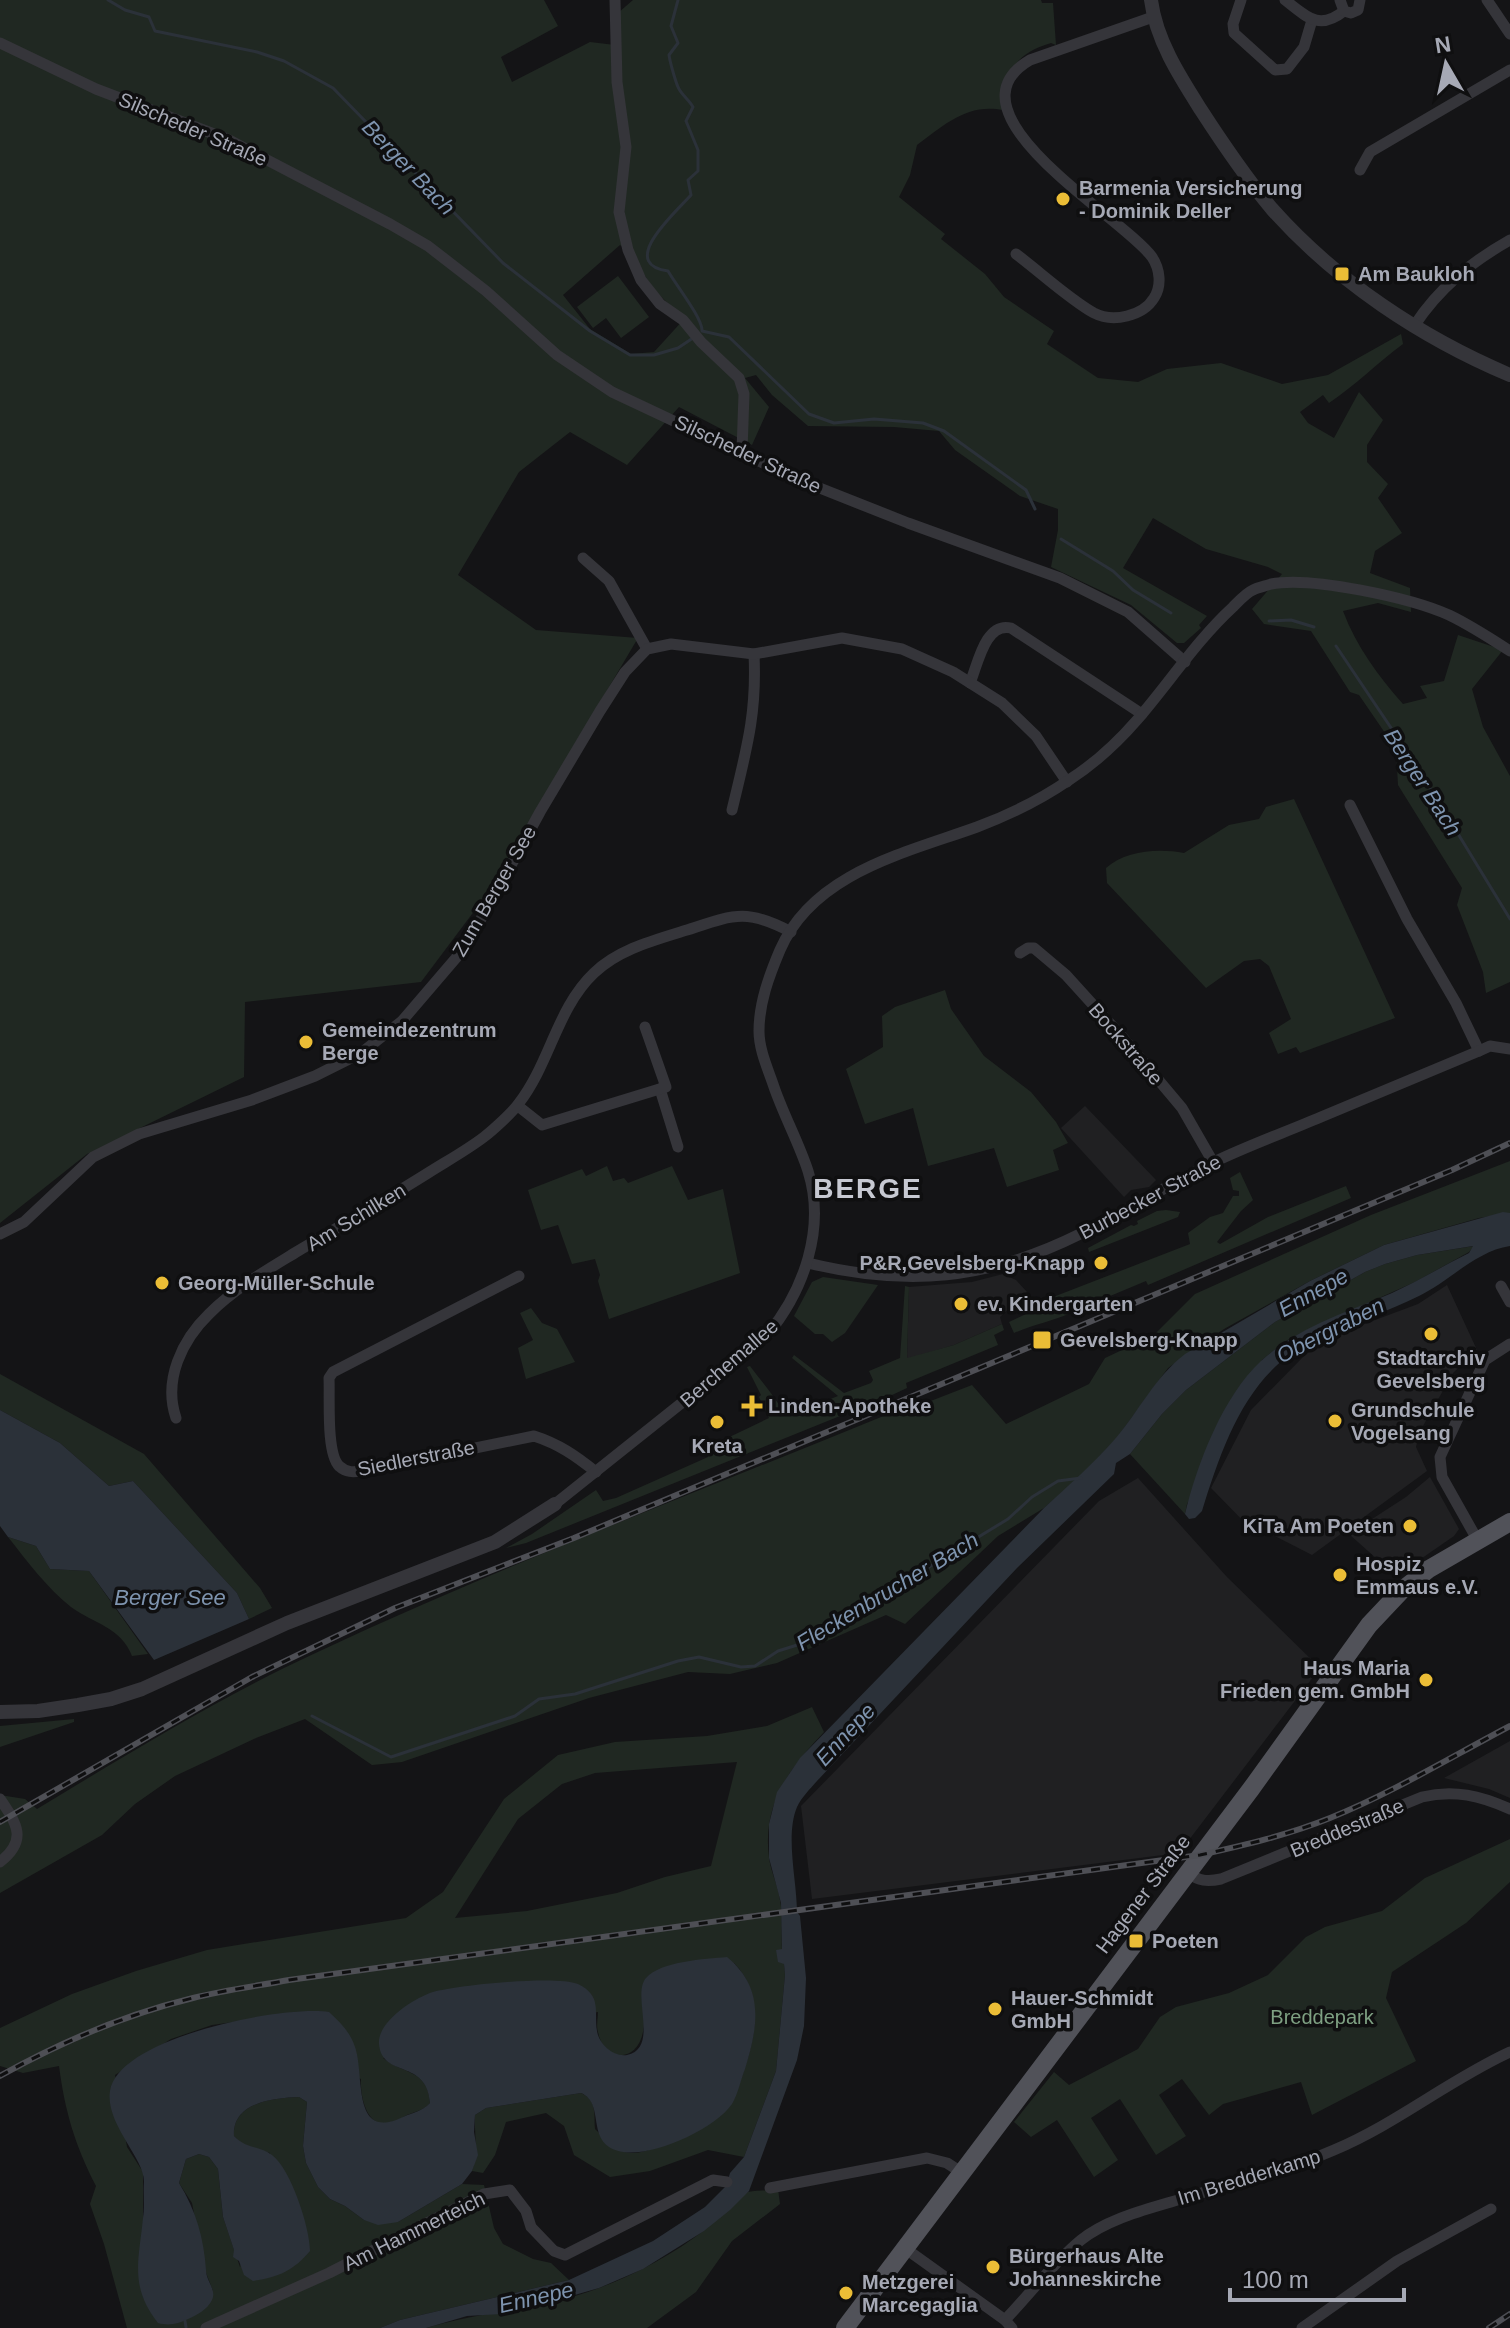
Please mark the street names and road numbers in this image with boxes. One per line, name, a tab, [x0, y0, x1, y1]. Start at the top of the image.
street label: Silscheder Straße	[116, 88, 270, 170]
street label: Silscheder Straße	[671, 410, 825, 498]
street label: Zum Berger See	[448, 822, 540, 960]
street label: Bockstraße	[1085, 999, 1167, 1089]
street label: Burbecker Straße	[1076, 1150, 1224, 1244]
street label: Am Schilken	[303, 1179, 409, 1255]
street label: Berchemallee	[676, 1315, 782, 1411]
street label: Siedlerstraße	[356, 1436, 476, 1480]
street label: Breddestraße	[1287, 1794, 1407, 1862]
street label: Hagener Straße	[1091, 1831, 1195, 1957]
street label: Im Bredderkamp	[1175, 2145, 1323, 2209]
street label: Am Hammerteich	[340, 2187, 488, 2275]

